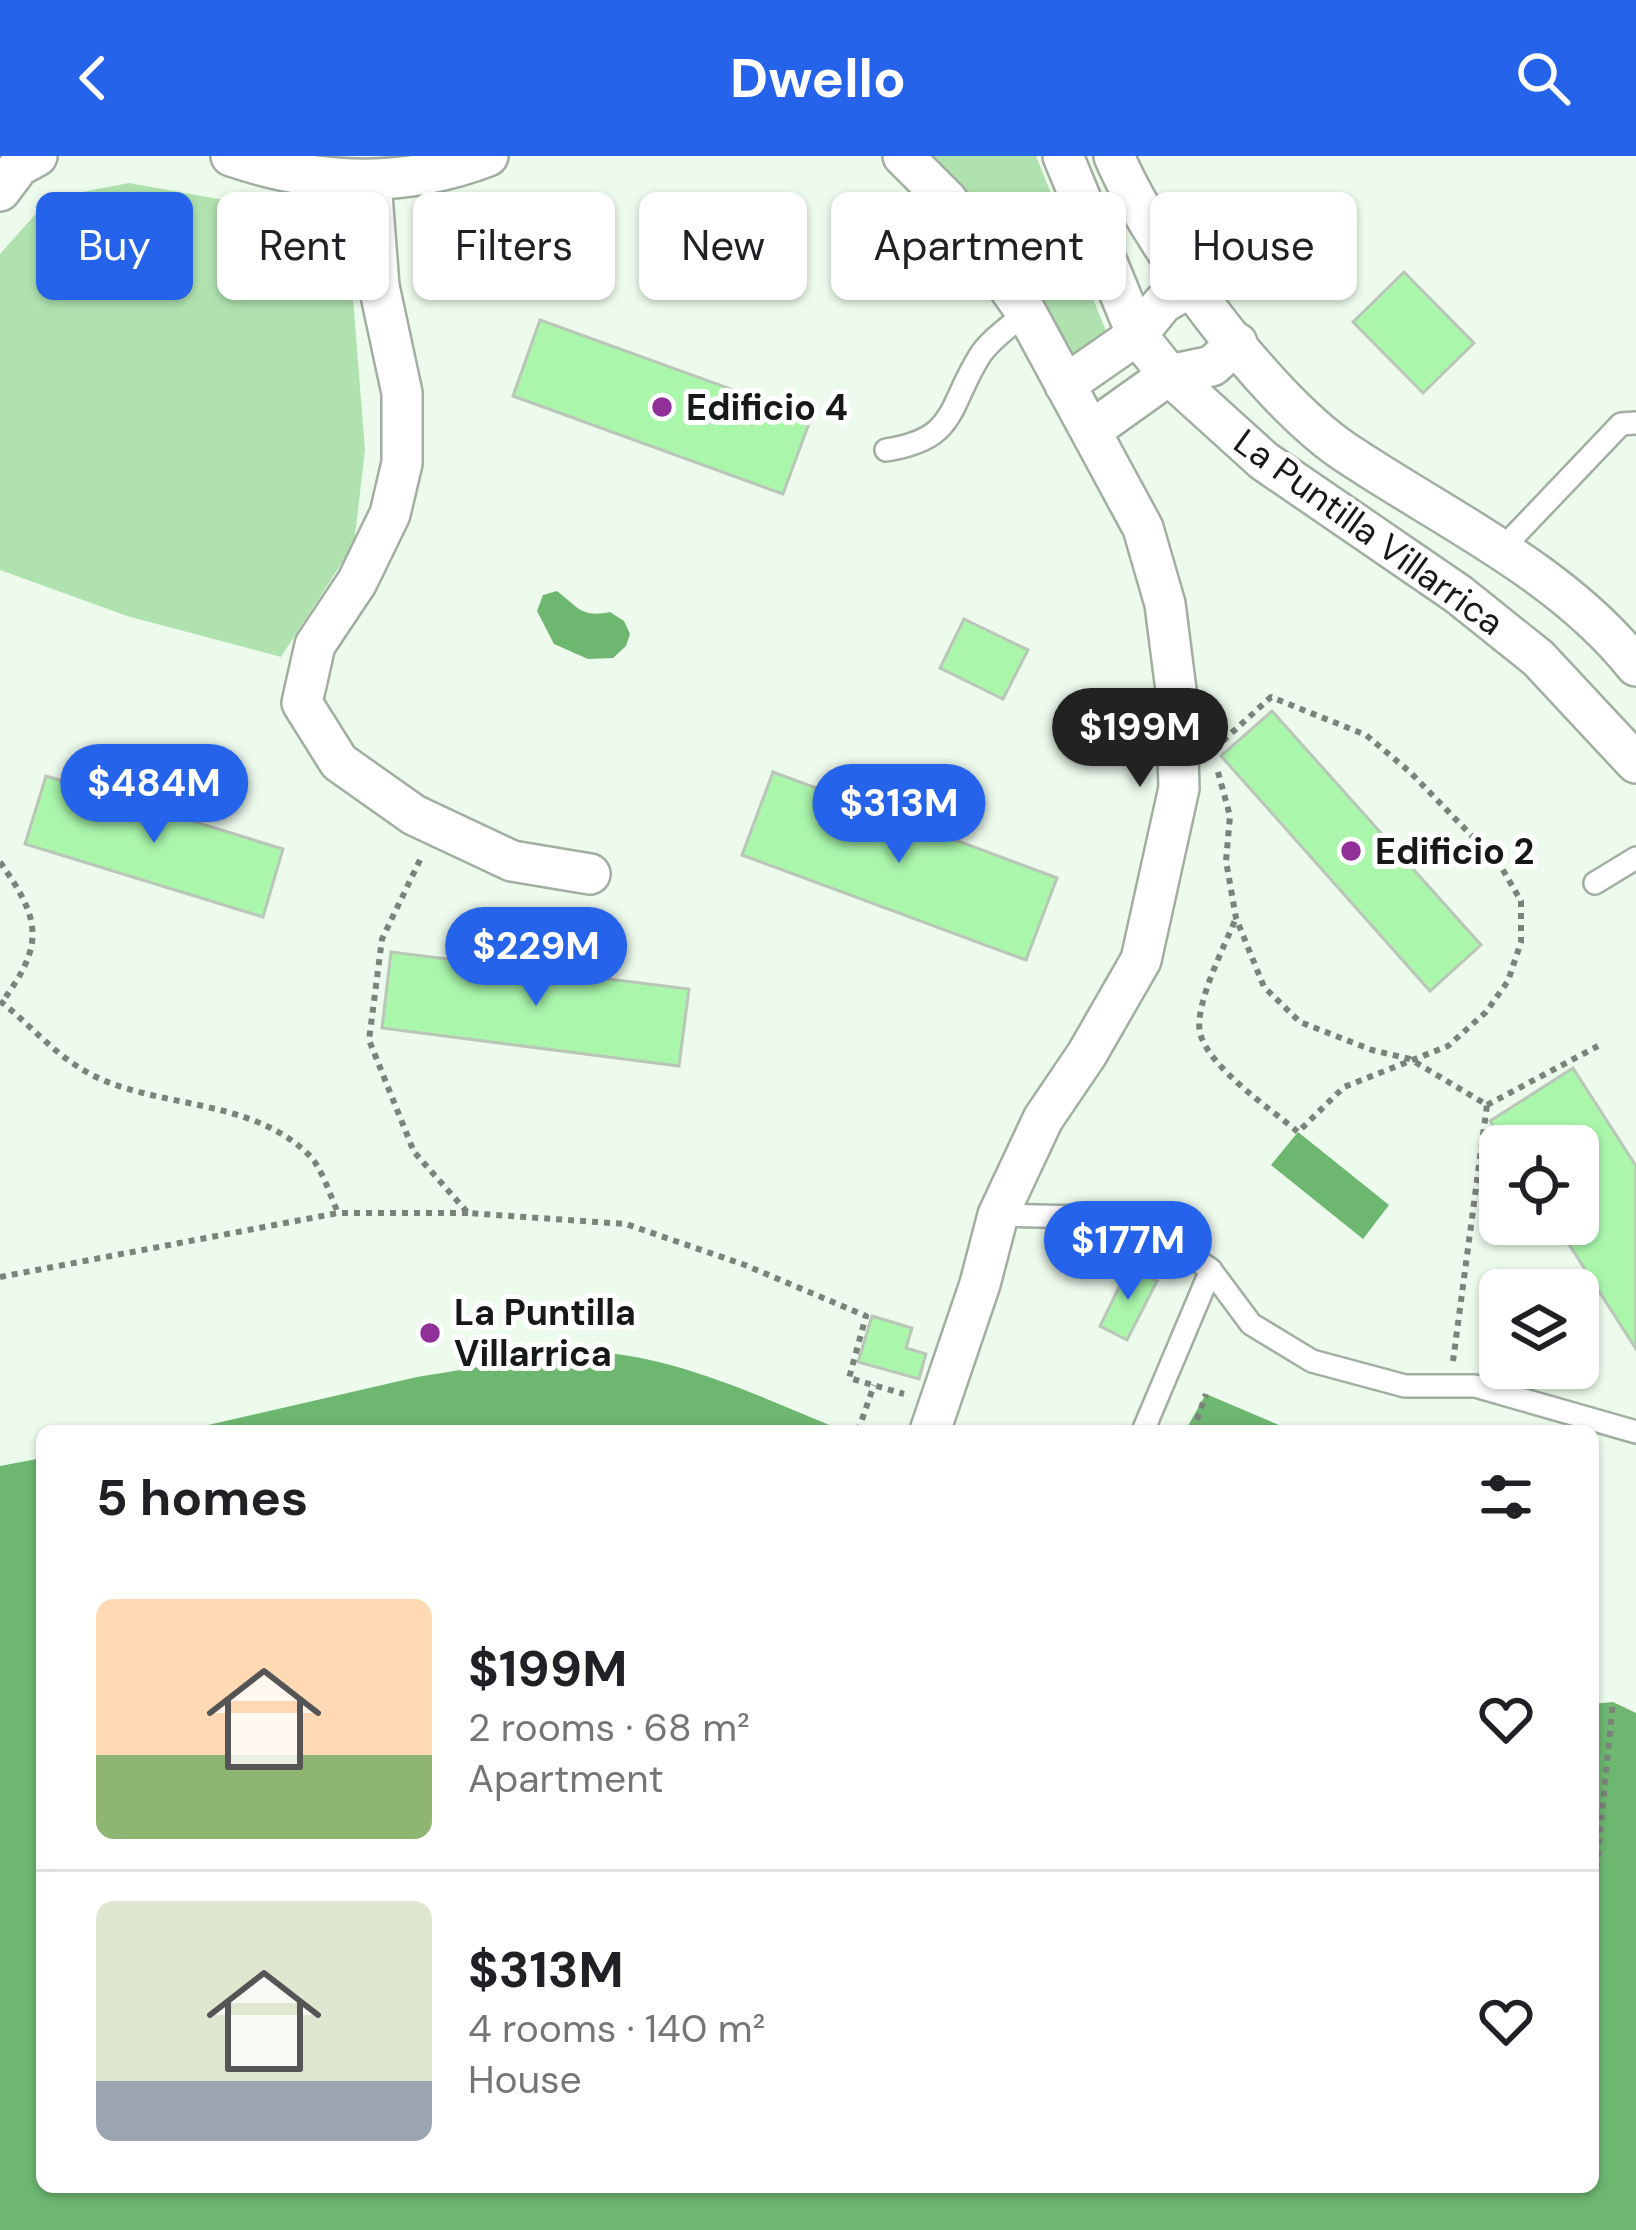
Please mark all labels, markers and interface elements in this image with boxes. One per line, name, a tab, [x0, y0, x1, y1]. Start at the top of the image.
text: Dwello	[730, 43, 906, 114]
icon: back	[60, 45, 126, 111]
icon: search	[1510, 45, 1576, 111]
chip: Buy	[36, 192, 193, 300]
chip: Rent	[217, 192, 389, 300]
chip: Filters	[413, 192, 615, 300]
chip: New	[639, 192, 807, 300]
chip: Apartment	[831, 192, 1126, 300]
chip: House	[1150, 192, 1357, 300]
place label: Edificio 4	[686, 384, 848, 431]
marker: Edificio 4	[649, 394, 675, 420]
street label: La Puntilla Villarrica	[1225, 418, 1513, 646]
pin: $199M	[1056, 688, 1224, 790]
text: $199M	[1079, 701, 1201, 752]
pin: $484M	[70, 744, 238, 846]
text: $484M	[87, 757, 221, 808]
pin: $313M	[815, 764, 983, 866]
text: $313M	[839, 777, 959, 828]
place label: Edificio 2	[1375, 828, 1534, 875]
marker: Edificio 2	[1338, 838, 1364, 864]
pin: $229M	[452, 907, 620, 1009]
text: $229M	[472, 920, 600, 971]
map controls	[1479, 1125, 1599, 1389]
button: locate	[1479, 1125, 1599, 1245]
pin: $177M	[1044, 1201, 1212, 1303]
text: $177M	[1071, 1214, 1185, 1265]
button: layers	[1479, 1269, 1599, 1389]
place label: La Puntilla Villarrica	[454, 1289, 636, 1377]
marker: La Puntilla Villarrica	[417, 1320, 443, 1346]
text: 5 homes	[96, 1464, 308, 1531]
icon: filters	[1473, 1464, 1539, 1530]
text: $199M	[468, 1635, 627, 1702]
icon: home	[192, 1647, 336, 1791]
icon: heart	[1473, 1686, 1539, 1752]
text: 2 rooms · 68 m²	[468, 1702, 750, 1753]
text: Apartment	[468, 1753, 664, 1804]
text: $313M	[468, 1936, 624, 2003]
icon: home	[192, 1949, 336, 2093]
icon: heart	[1473, 1988, 1539, 2054]
text: 4 rooms · 140 m²	[468, 2003, 765, 2054]
text: House	[468, 2054, 582, 2105]

